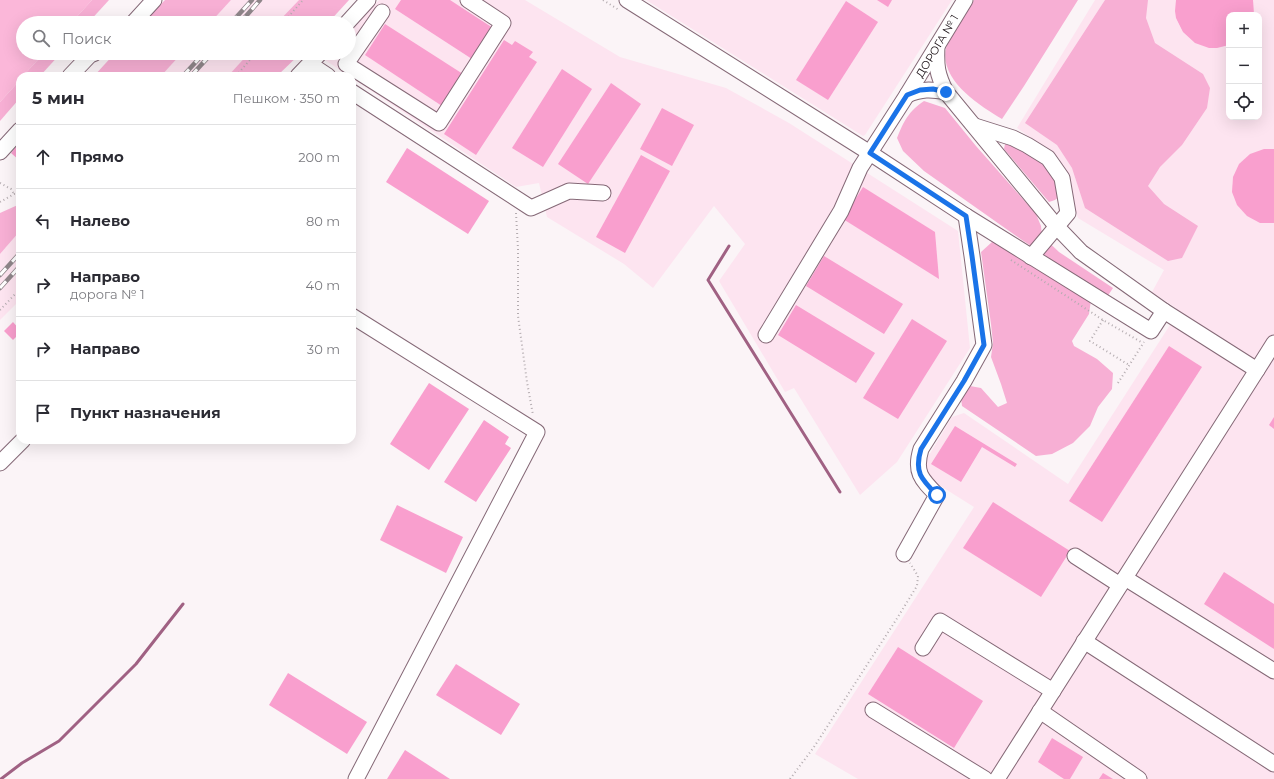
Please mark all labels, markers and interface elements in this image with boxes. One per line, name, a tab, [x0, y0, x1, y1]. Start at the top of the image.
street label: ДОРОГА № 1	[913, 12, 961, 80]
map controls	[1226, 12, 1262, 120]
button: +	[1226, 12, 1262, 48]
search box	[16, 16, 356, 60]
icon: search	[30, 27, 52, 49]
text: Поиск	[62, 29, 111, 48]
button: −	[1226, 48, 1262, 84]
route end	[937, 83, 955, 101]
button: locate	[1226, 84, 1262, 120]
text: 5 мин	[32, 88, 85, 108]
text: Пешком · 350 m	[233, 90, 340, 106]
icon: ahead	[32, 146, 54, 168]
text: Прямо	[70, 147, 124, 166]
text: 200 m	[298, 149, 340, 165]
icon: left	[32, 210, 54, 232]
text: Налево	[70, 211, 130, 230]
text: 80 m	[306, 213, 340, 229]
text: Направо	[70, 267, 140, 286]
icon: right	[32, 274, 54, 296]
text: 40 m	[306, 277, 340, 293]
text: дорога № 1	[70, 286, 145, 302]
icon: right	[32, 338, 54, 360]
text: Направо	[70, 339, 140, 358]
text: 30 m	[307, 341, 340, 357]
icon: arrive	[32, 402, 54, 424]
text: Пункт назначения	[70, 403, 221, 422]
route start	[928, 486, 946, 504]

